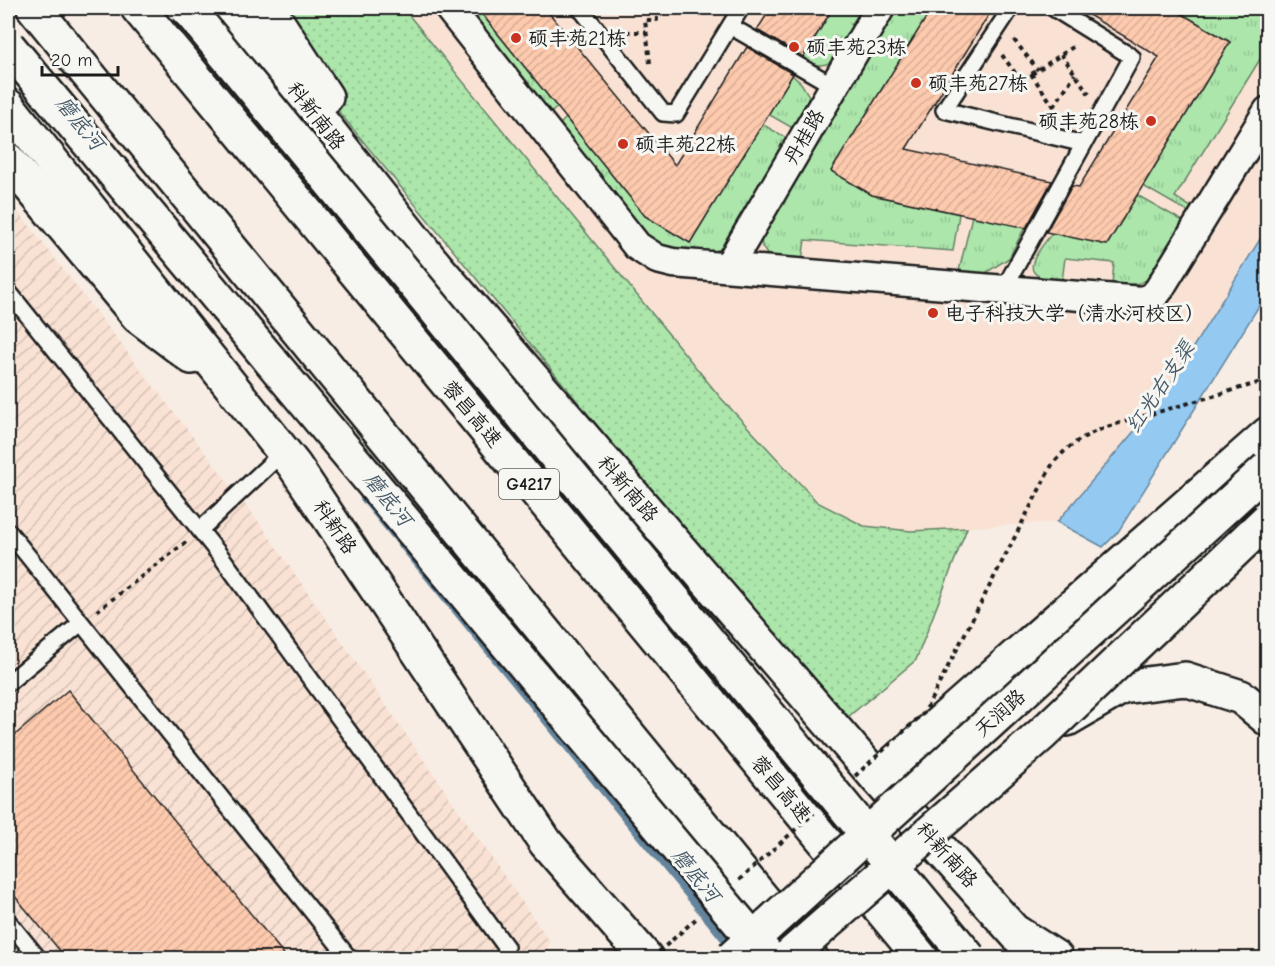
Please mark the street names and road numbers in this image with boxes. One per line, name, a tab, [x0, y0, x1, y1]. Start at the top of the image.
street label: 科新南路	[282, 77, 350, 155]
street label: 丹桂路	[779, 104, 829, 169]
street label: 蓉昌高速	[437, 376, 507, 452]
street label: 科新南路	[593, 451, 664, 527]
road number: G4217	[499, 469, 559, 499]
street label: 科新路	[309, 496, 362, 559]
street label: 天润路	[970, 684, 1031, 742]
street label: 蓉昌高速	[746, 751, 816, 827]
street label: 科新南路	[912, 818, 983, 893]

